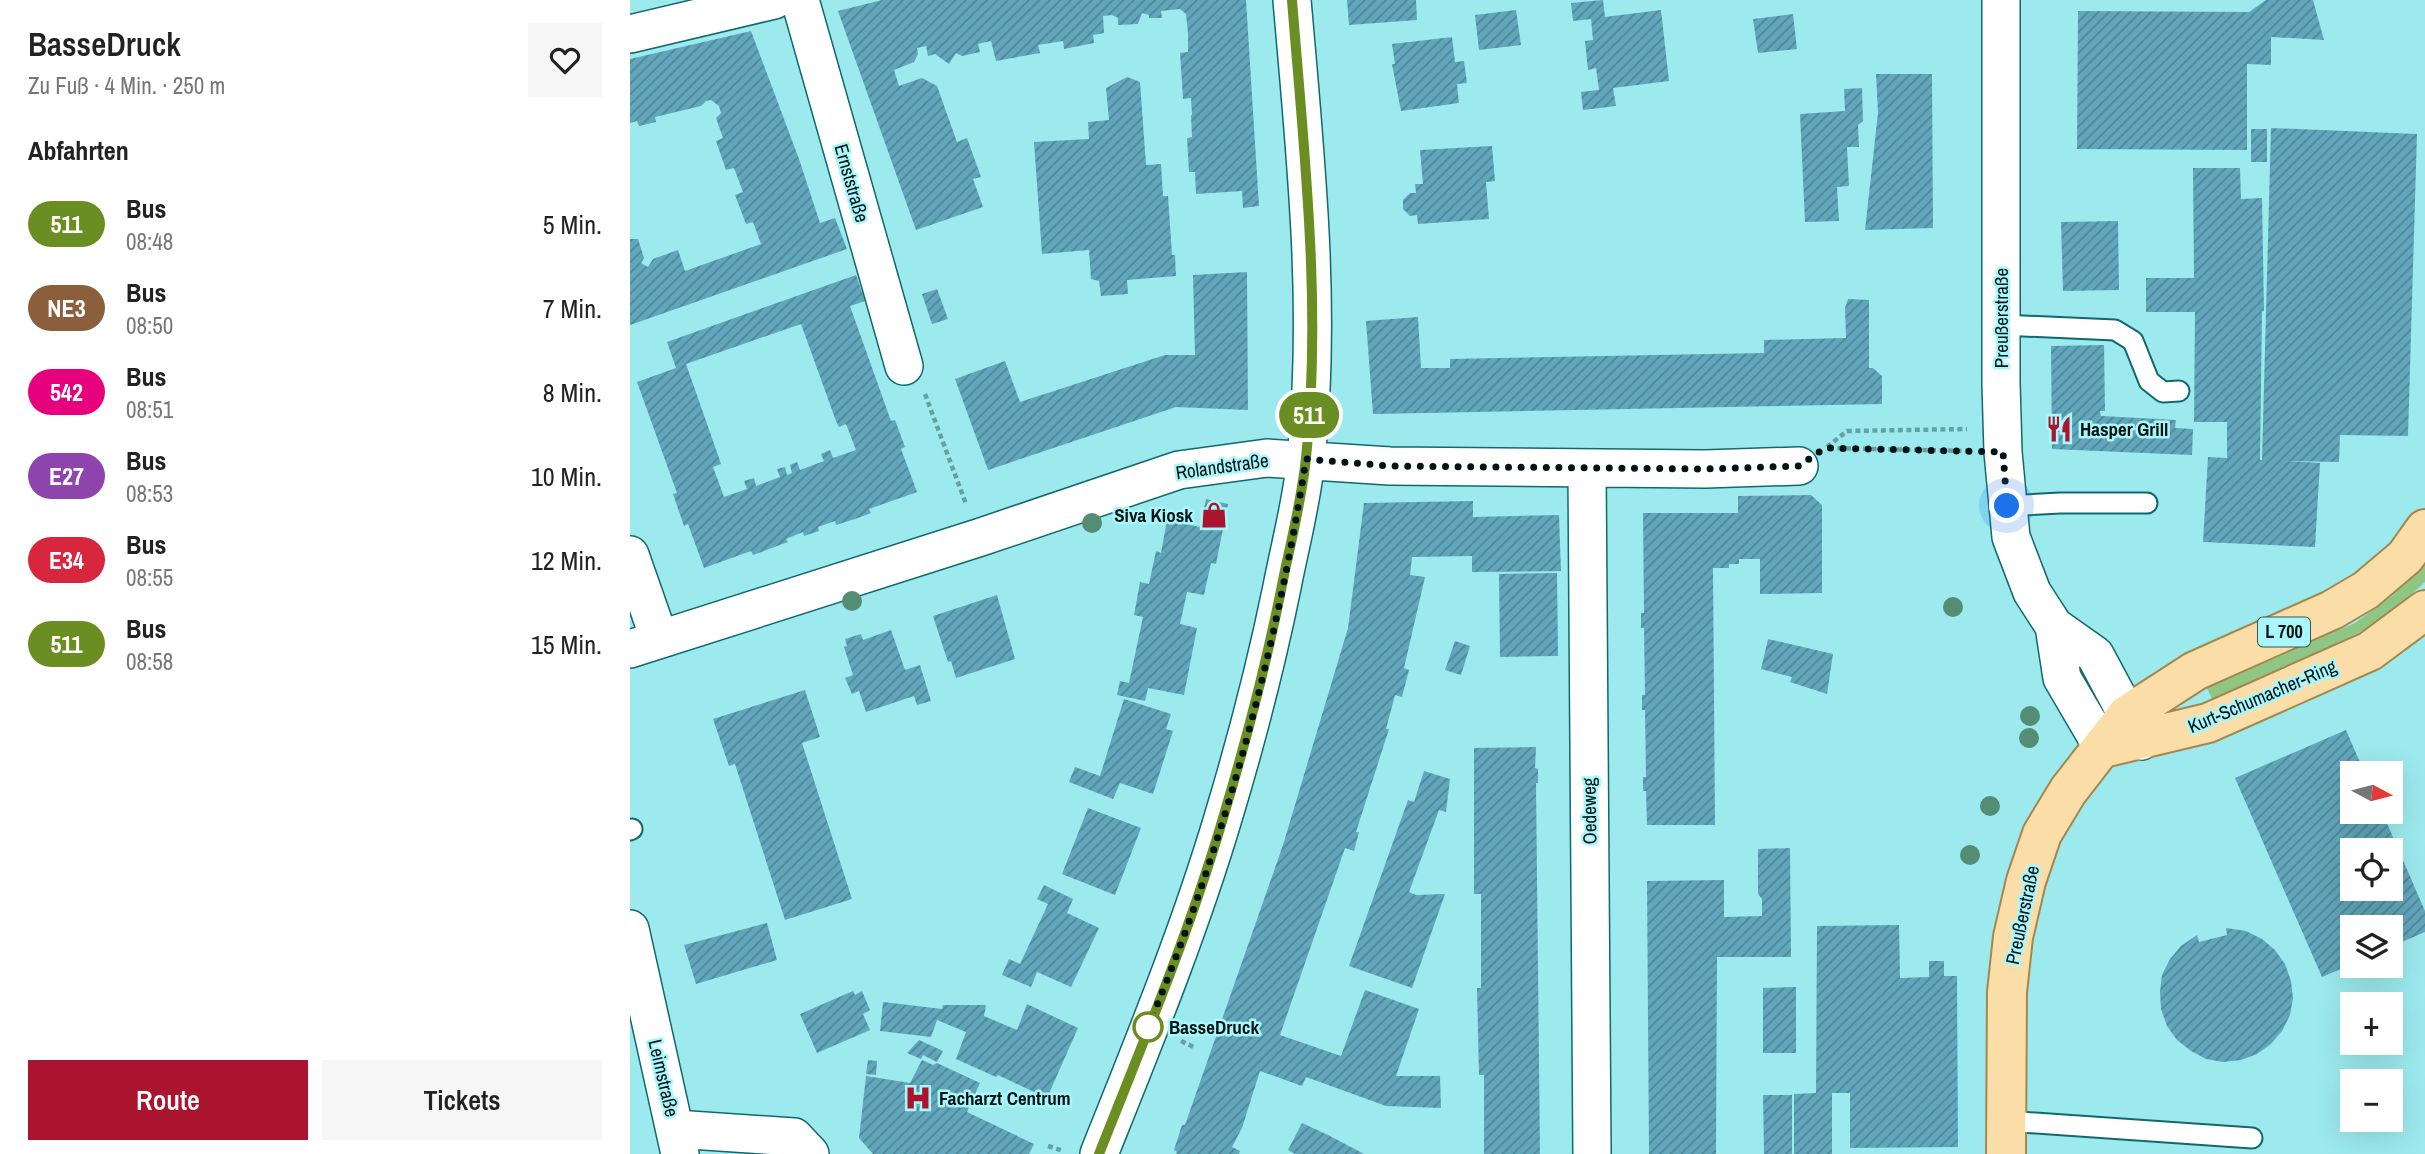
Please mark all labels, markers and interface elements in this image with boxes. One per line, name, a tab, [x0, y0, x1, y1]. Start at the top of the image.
text: BasseDruck	[28, 22, 181, 66]
button: heart	[528, 23, 602, 97]
text: Zu Fuß · 4 Min. · 250 m	[28, 70, 225, 101]
text: Abfahrten	[28, 133, 129, 168]
street label: Ernststraße	[828, 141, 876, 225]
text: Bus	[126, 191, 166, 226]
text: 5 Min.	[543, 207, 602, 242]
text: 511	[51, 208, 82, 240]
text: 08:48	[126, 226, 173, 257]
street label: Preußerstraße	[1988, 268, 2014, 368]
text: Bus	[126, 275, 166, 310]
text: 7 Min.	[543, 291, 602, 326]
text: NE3	[47, 292, 86, 324]
text: 08:50	[126, 310, 173, 341]
text: Bus	[126, 359, 166, 394]
text: 8 Min.	[543, 375, 602, 410]
text: 542	[50, 376, 83, 408]
line badge: 511	[1269, 392, 1349, 438]
text: 08:51	[126, 394, 173, 425]
text: 511	[1293, 399, 1325, 431]
restaurant icon: Hasper Grill	[2044, 414, 2074, 444]
place label: Hasper Grill	[2080, 416, 2168, 442]
text: Bus	[126, 443, 166, 478]
street label: Rolandstraße	[1174, 447, 1270, 485]
text: 10 Min.	[531, 459, 602, 494]
text: E27	[49, 460, 84, 492]
text: 08:53	[126, 478, 173, 509]
your location	[1989, 488, 2024, 523]
shop icon: Siva Kiosk	[1199, 500, 1229, 530]
place label: Siva Kiosk	[1114, 502, 1193, 528]
text: Bus	[126, 527, 166, 562]
text: 12 Min.	[531, 543, 602, 578]
text: E34	[49, 544, 84, 576]
text: 08:55	[126, 562, 173, 593]
text: Bus	[126, 611, 166, 646]
road number: L 700	[2258, 618, 2310, 646]
text: 15 Min.	[531, 627, 602, 662]
text: 511	[51, 628, 82, 660]
text: 08:58	[126, 646, 173, 677]
street label: Kurt-Schumacher-Ring	[2184, 653, 2341, 739]
north arrow	[2340, 761, 2403, 824]
map controls	[2340, 761, 2403, 1132]
street label: Oedeweg	[1575, 777, 1603, 845]
button: locate	[2340, 838, 2403, 901]
street label: Preußerstraße	[1999, 863, 2045, 967]
button: layers	[2340, 915, 2403, 978]
button: +	[2340, 992, 2403, 1055]
marker: BasseDruck	[1133, 1012, 1163, 1042]
place label: BasseDruck	[1169, 1014, 1259, 1040]
street label: Leimstraße	[642, 1037, 686, 1119]
button: Route	[28, 1060, 308, 1140]
button: Tickets	[322, 1060, 602, 1140]
button: −	[2340, 1069, 2403, 1132]
hospital icon: Facharzt Centrum	[903, 1083, 933, 1113]
place label: Facharzt Centrum	[939, 1085, 1071, 1111]

